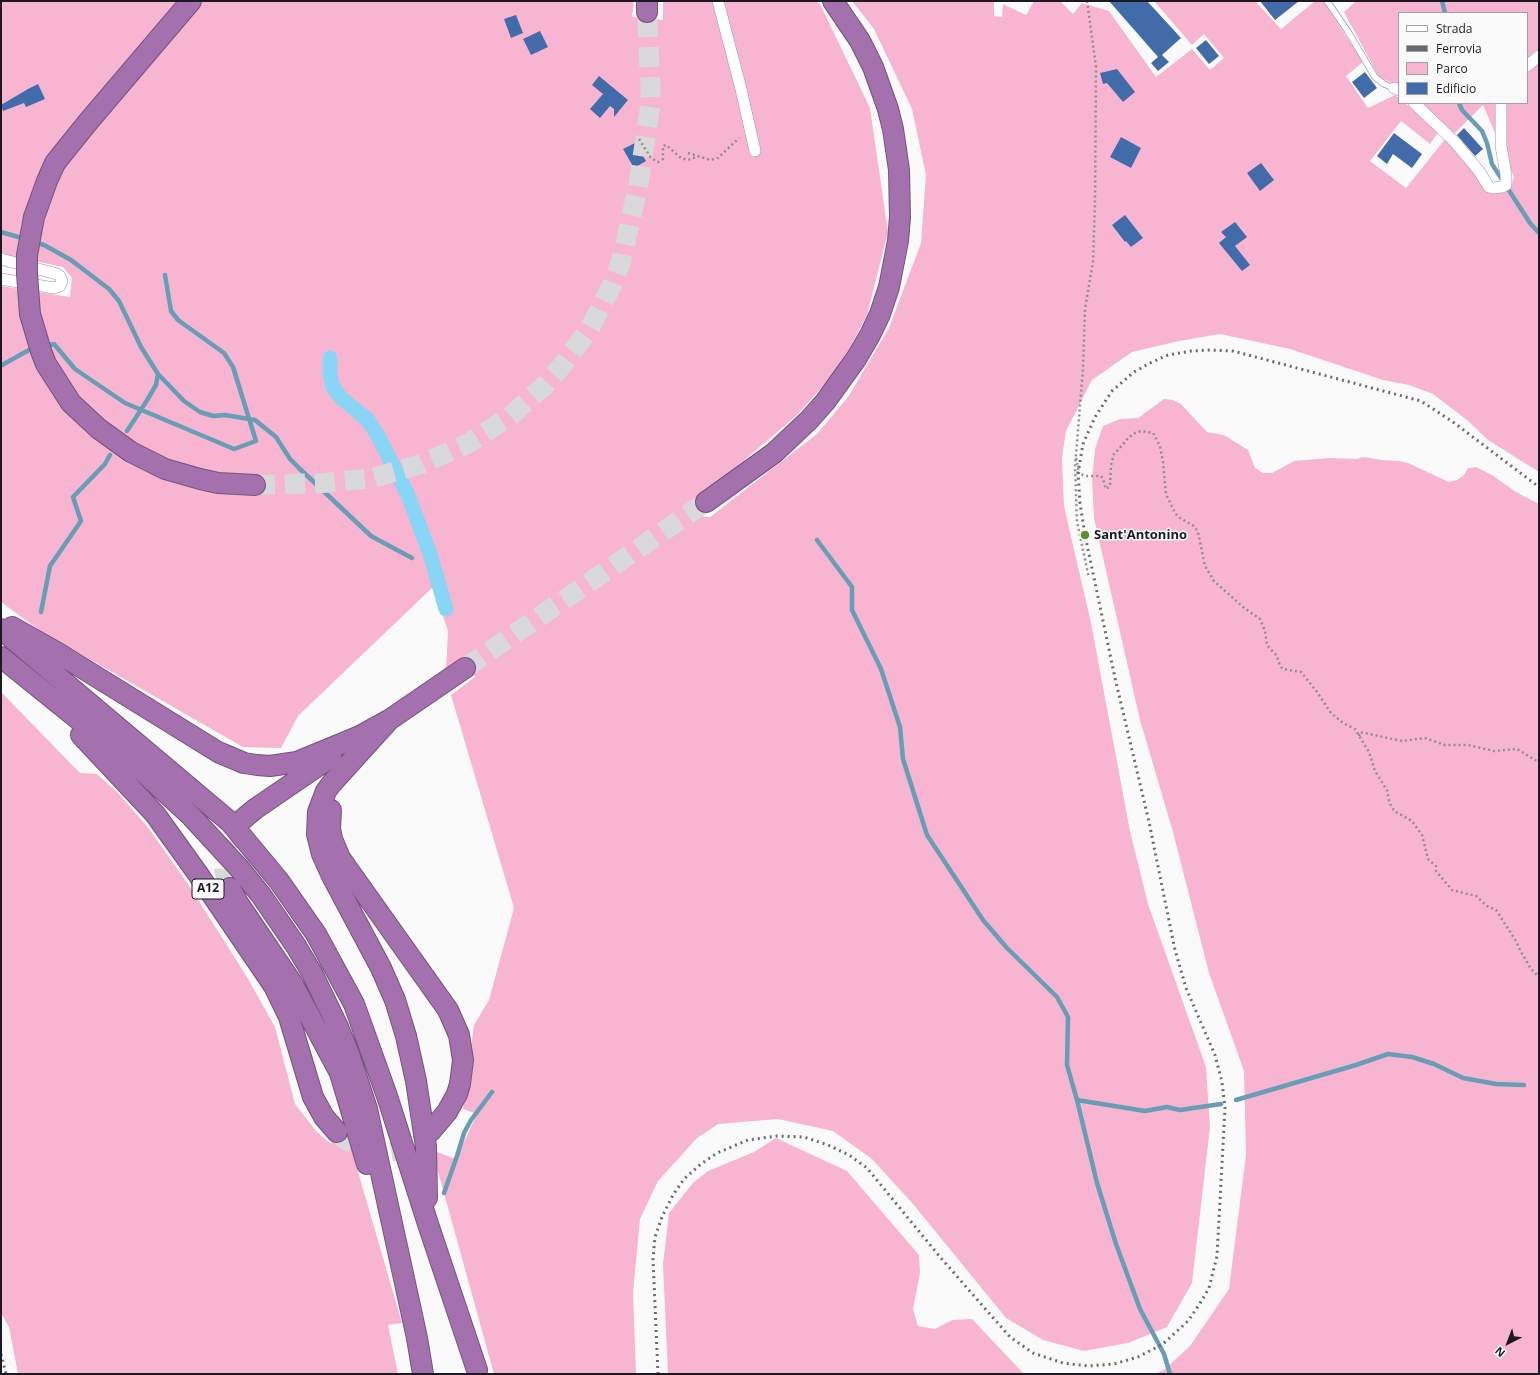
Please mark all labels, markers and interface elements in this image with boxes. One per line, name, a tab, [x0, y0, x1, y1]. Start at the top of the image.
legend	[1398, 12, 1528, 104]
text: Strada	[1436, 20, 1472, 37]
text: Ferrovia	[1436, 40, 1482, 57]
text: Parco	[1436, 60, 1468, 77]
text: Edificio	[1436, 80, 1476, 97]
place label: Sant'Antonino	[1094, 527, 1187, 543]
marker: Sant'Antonino	[1079, 529, 1091, 541]
road number: A12	[192, 879, 224, 899]
north arrow	[1488, 1323, 1528, 1363]
text: N	[1491, 1344, 1508, 1361]

